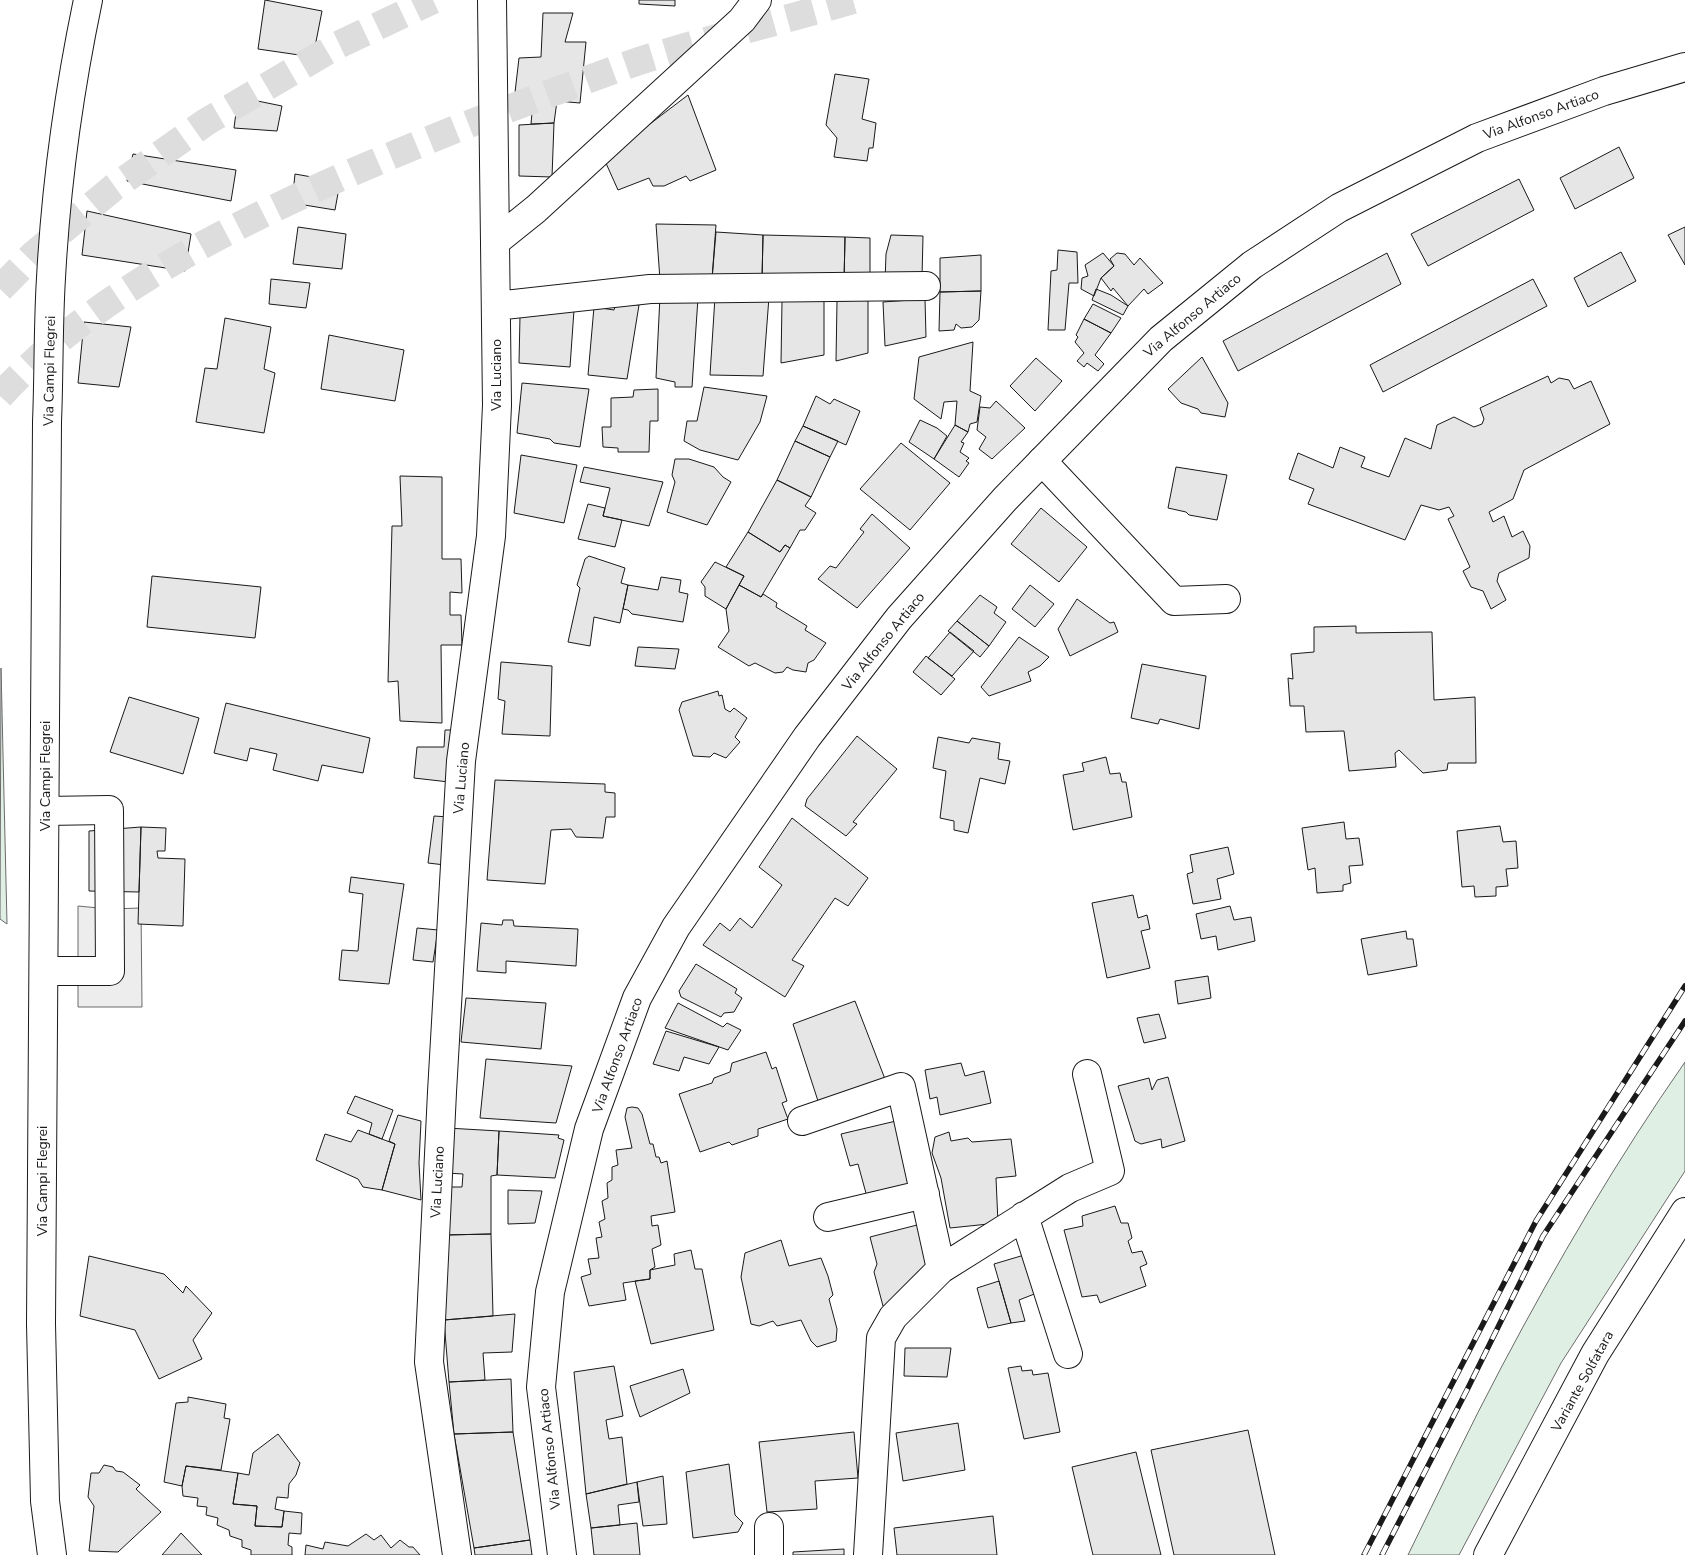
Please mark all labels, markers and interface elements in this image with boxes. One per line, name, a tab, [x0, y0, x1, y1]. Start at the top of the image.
street label: Via Alfonso Artiaco	[1480, 85, 1602, 145]
street label: Via Alfonso Artiaco	[1139, 269, 1245, 362]
street label: Via Campi Flegrei	[39, 316, 60, 427]
street label: Via Luciano	[487, 339, 506, 412]
street label: Via Alfonso Artiaco	[837, 588, 929, 695]
street label: Via Campi Flegrei	[36, 721, 55, 832]
street label: Via Luciano	[449, 741, 474, 816]
street label: Via Alfonso Artiaco	[587, 995, 647, 1117]
street label: Via Campi Flegrei	[33, 1126, 52, 1237]
street label: Via Luciano	[426, 1145, 449, 1220]
street label: Variante Solfatara	[1546, 1327, 1618, 1436]
street label: Via Alfonso Artiaco	[534, 1387, 565, 1511]

